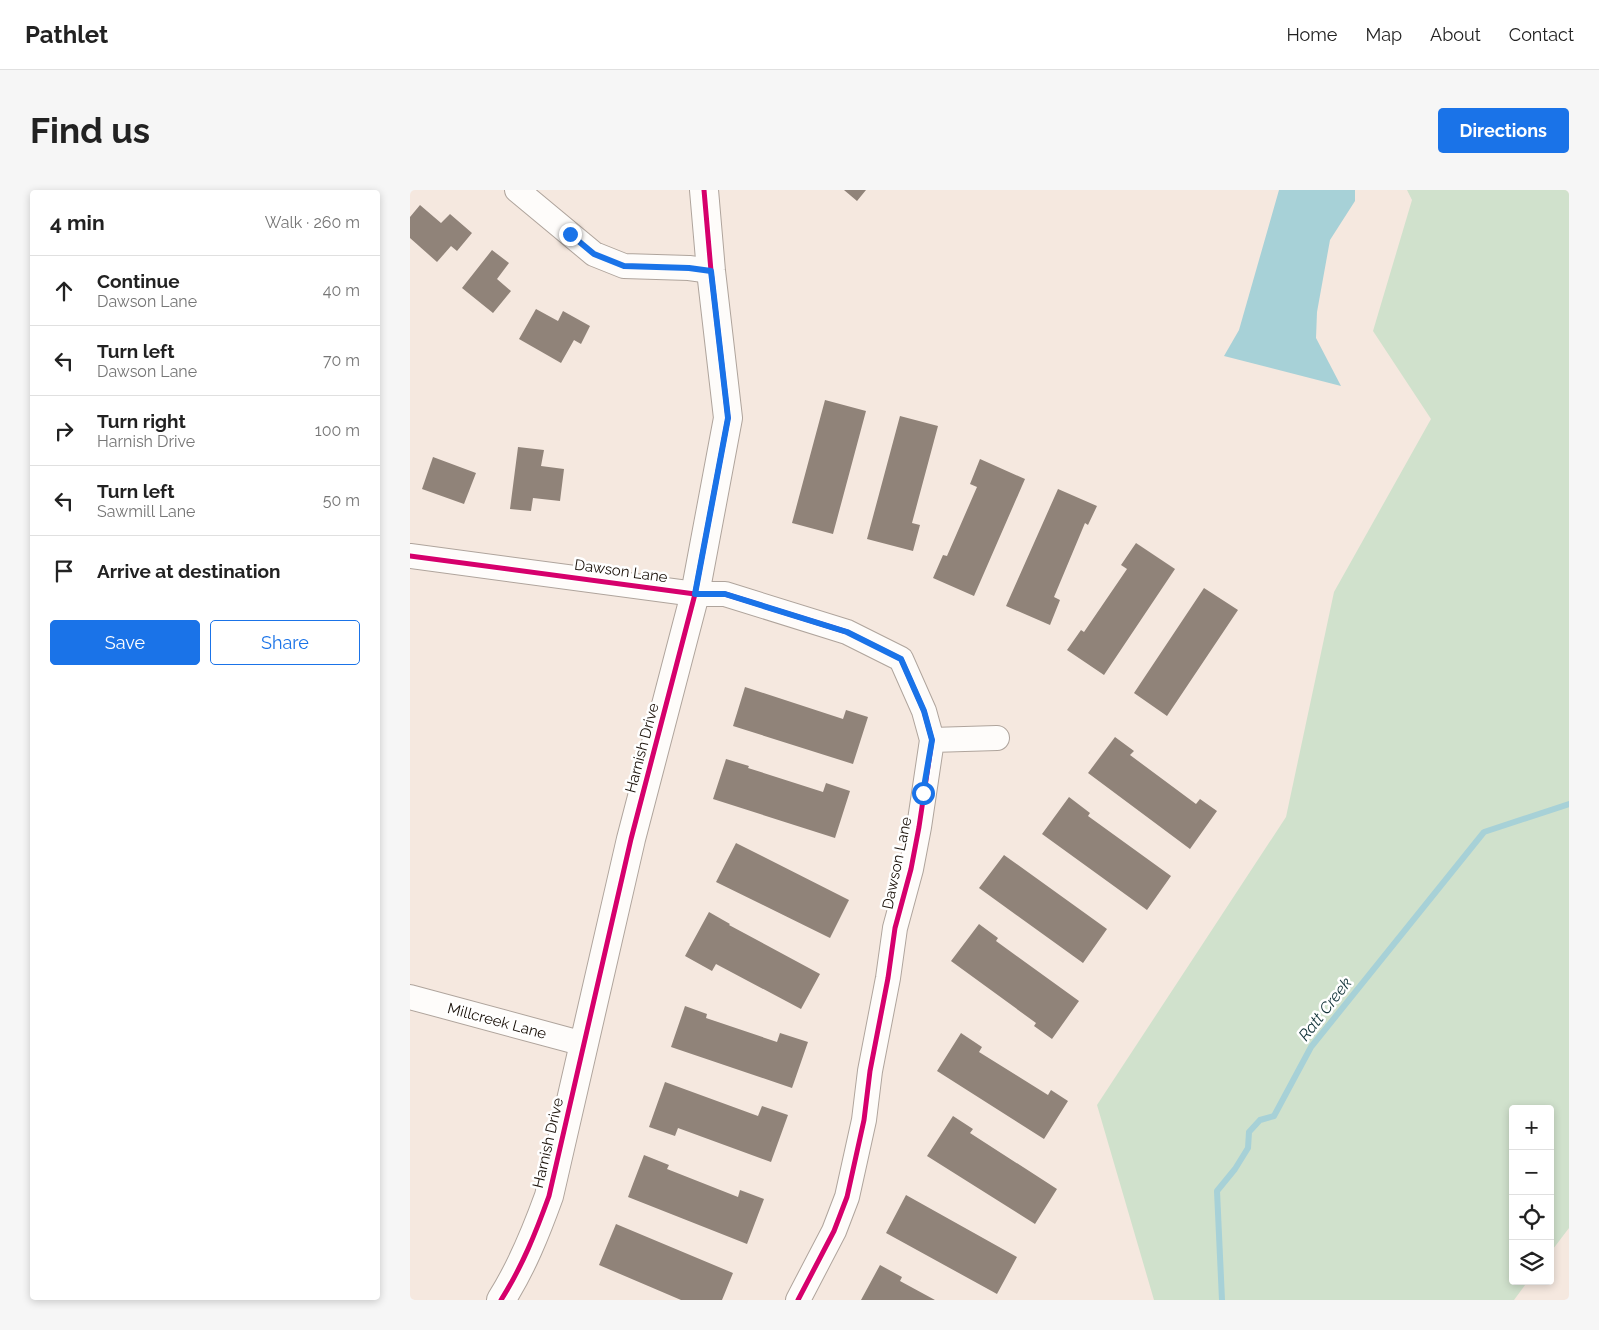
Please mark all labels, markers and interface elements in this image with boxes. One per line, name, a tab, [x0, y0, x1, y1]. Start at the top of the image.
text: Pathlet	[25, 20, 108, 49]
text: Home	[1286, 24, 1337, 45]
text: Map	[1365, 24, 1402, 45]
text: About	[1430, 24, 1481, 45]
text: Contact	[1509, 24, 1574, 45]
button: Directions	[1438, 108, 1569, 153]
text: Find us	[30, 110, 150, 151]
text: 4 min	[50, 210, 105, 235]
text: Walk · 260 m	[265, 213, 360, 232]
route end	[559, 223, 582, 246]
text: Continue	[97, 270, 180, 292]
icon: ahead	[50, 277, 78, 305]
text: 40 m	[323, 281, 360, 300]
text: Dawson Lane	[97, 292, 197, 311]
text: Turn left	[97, 340, 174, 362]
icon: left	[50, 347, 78, 375]
text: 70 m	[323, 351, 360, 370]
text: Dawson Lane	[97, 362, 197, 381]
text: Turn right	[97, 410, 186, 432]
icon: right	[50, 417, 78, 445]
text: 100 m	[315, 421, 360, 440]
text: Harnish Drive	[97, 432, 195, 451]
text: Turn left	[97, 480, 174, 502]
icon: left	[50, 487, 78, 515]
text: 50 m	[323, 491, 360, 510]
text: Sawmill Lane	[97, 502, 195, 521]
street label: Dawson Lane	[573, 556, 669, 586]
icon: arrive	[50, 557, 78, 585]
text: Arrive at destination	[97, 560, 281, 582]
button: Save	[50, 620, 200, 665]
button: Share	[210, 620, 360, 665]
street label: Harnish Drive	[621, 701, 663, 795]
route start	[912, 782, 935, 805]
street label: Dawson Lane	[878, 815, 916, 911]
water label: Ratt Creek	[1294, 973, 1356, 1044]
street label: Millcreek Lane	[446, 999, 549, 1043]
street label: Harnish Drive	[529, 1096, 567, 1190]
map controls	[1509, 1105, 1554, 1285]
button: +	[1509, 1105, 1554, 1150]
button: −	[1509, 1150, 1554, 1195]
button: locate	[1509, 1195, 1554, 1240]
button: layers	[1509, 1240, 1554, 1285]

